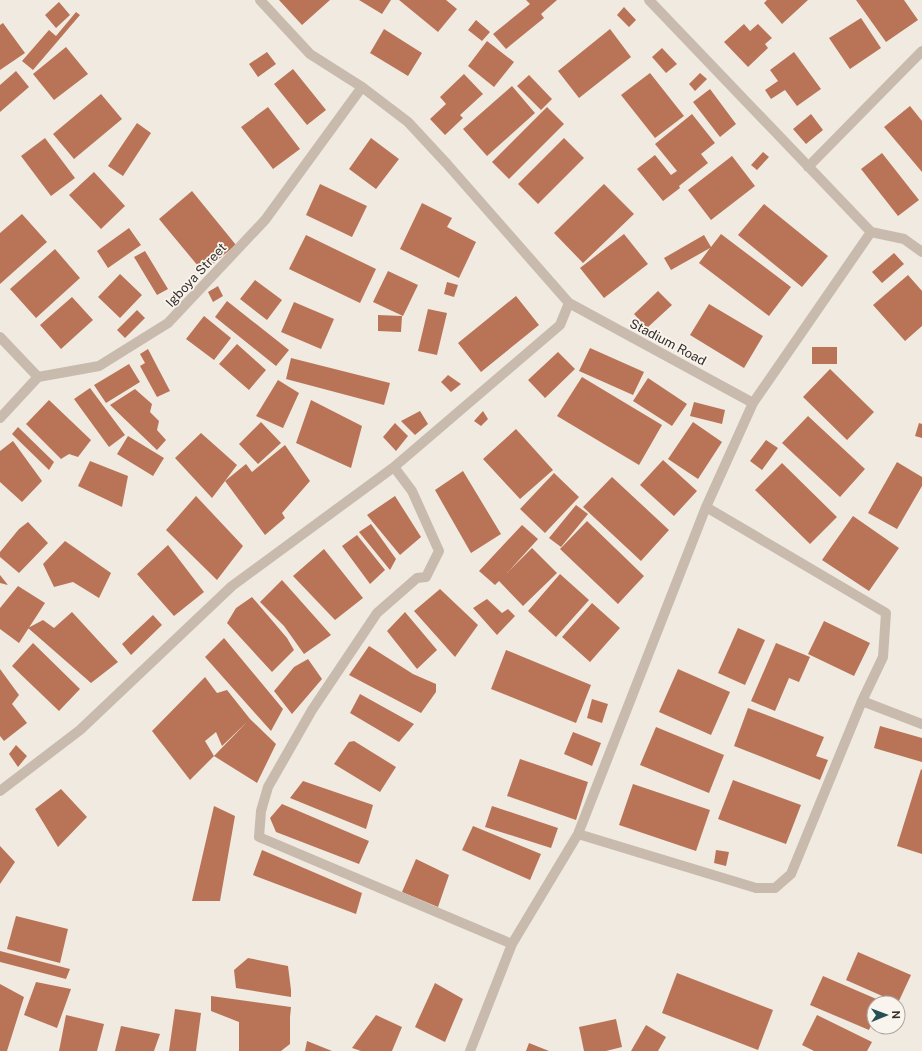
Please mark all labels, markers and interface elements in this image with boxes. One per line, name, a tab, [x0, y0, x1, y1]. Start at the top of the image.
street label: Igboya Street	[163, 240, 229, 310]
street label: Stadium Road	[627, 316, 709, 368]
north arrow	[866, 995, 906, 1035]
text: N	[890, 1010, 902, 1019]

